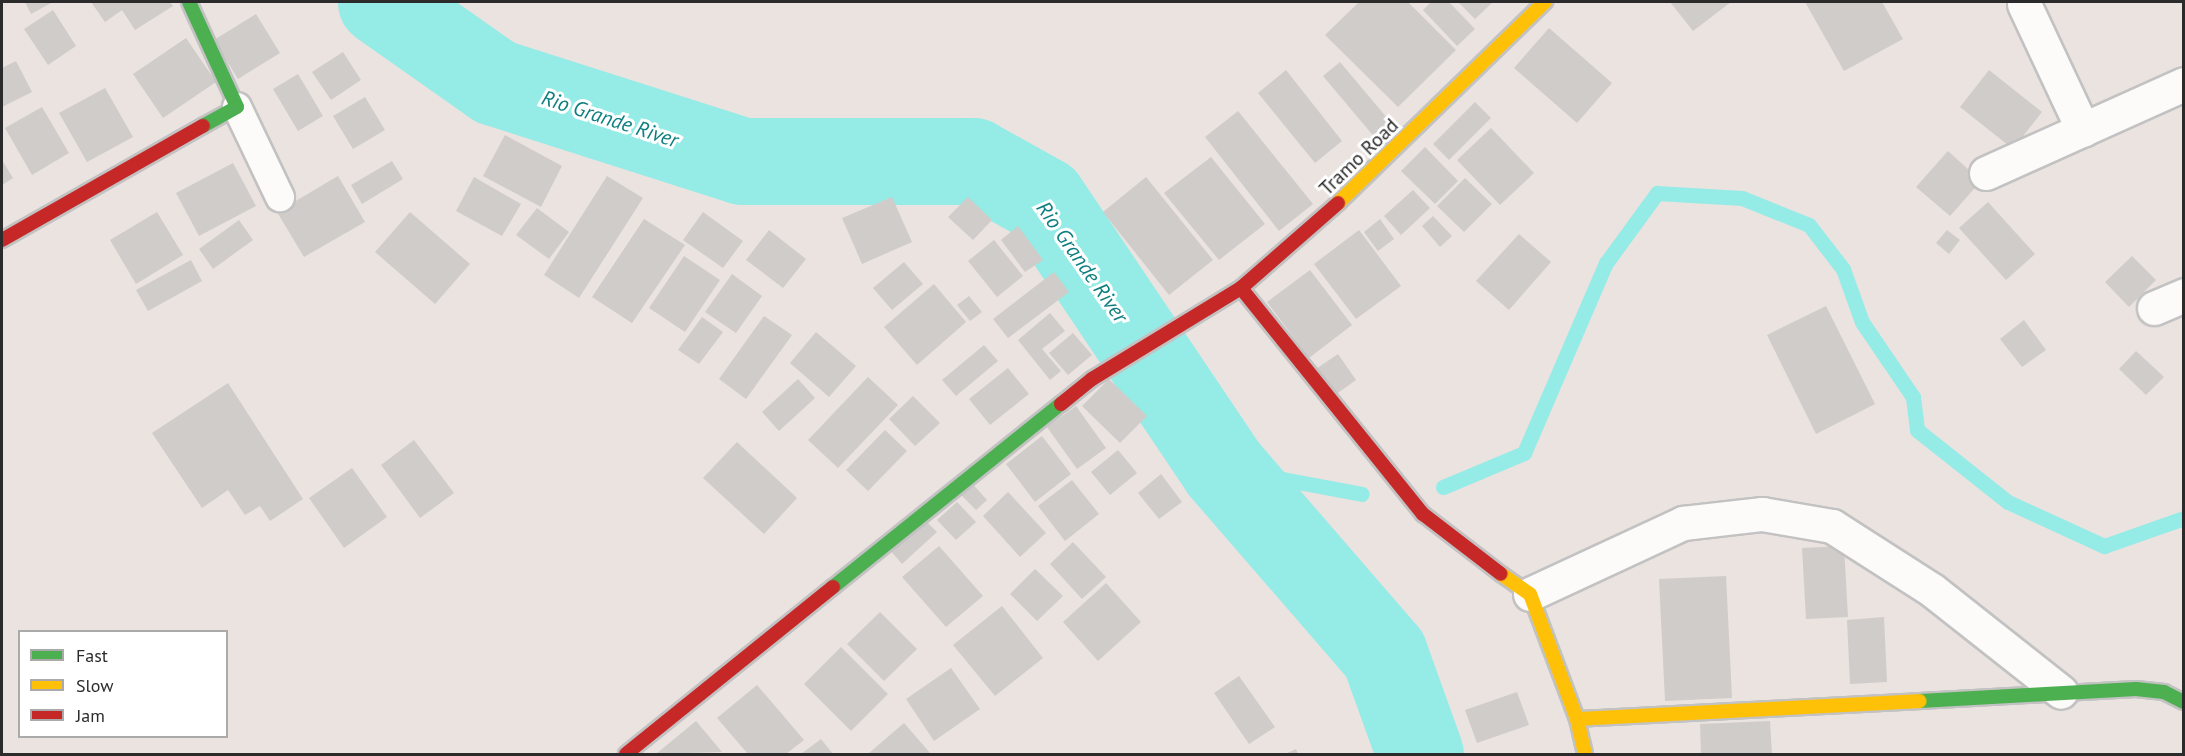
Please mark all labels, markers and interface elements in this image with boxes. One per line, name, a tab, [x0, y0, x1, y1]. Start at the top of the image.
water label: Rio Grande River	[539, 85, 681, 153]
street label: Tramo Road	[1315, 114, 1403, 200]
water label: Rio Grande River	[1031, 197, 1133, 327]
legend	[18, 630, 228, 738]
text: Fast	[76, 644, 108, 667]
text: Slow	[76, 674, 114, 697]
text: Jam	[76, 704, 105, 727]

